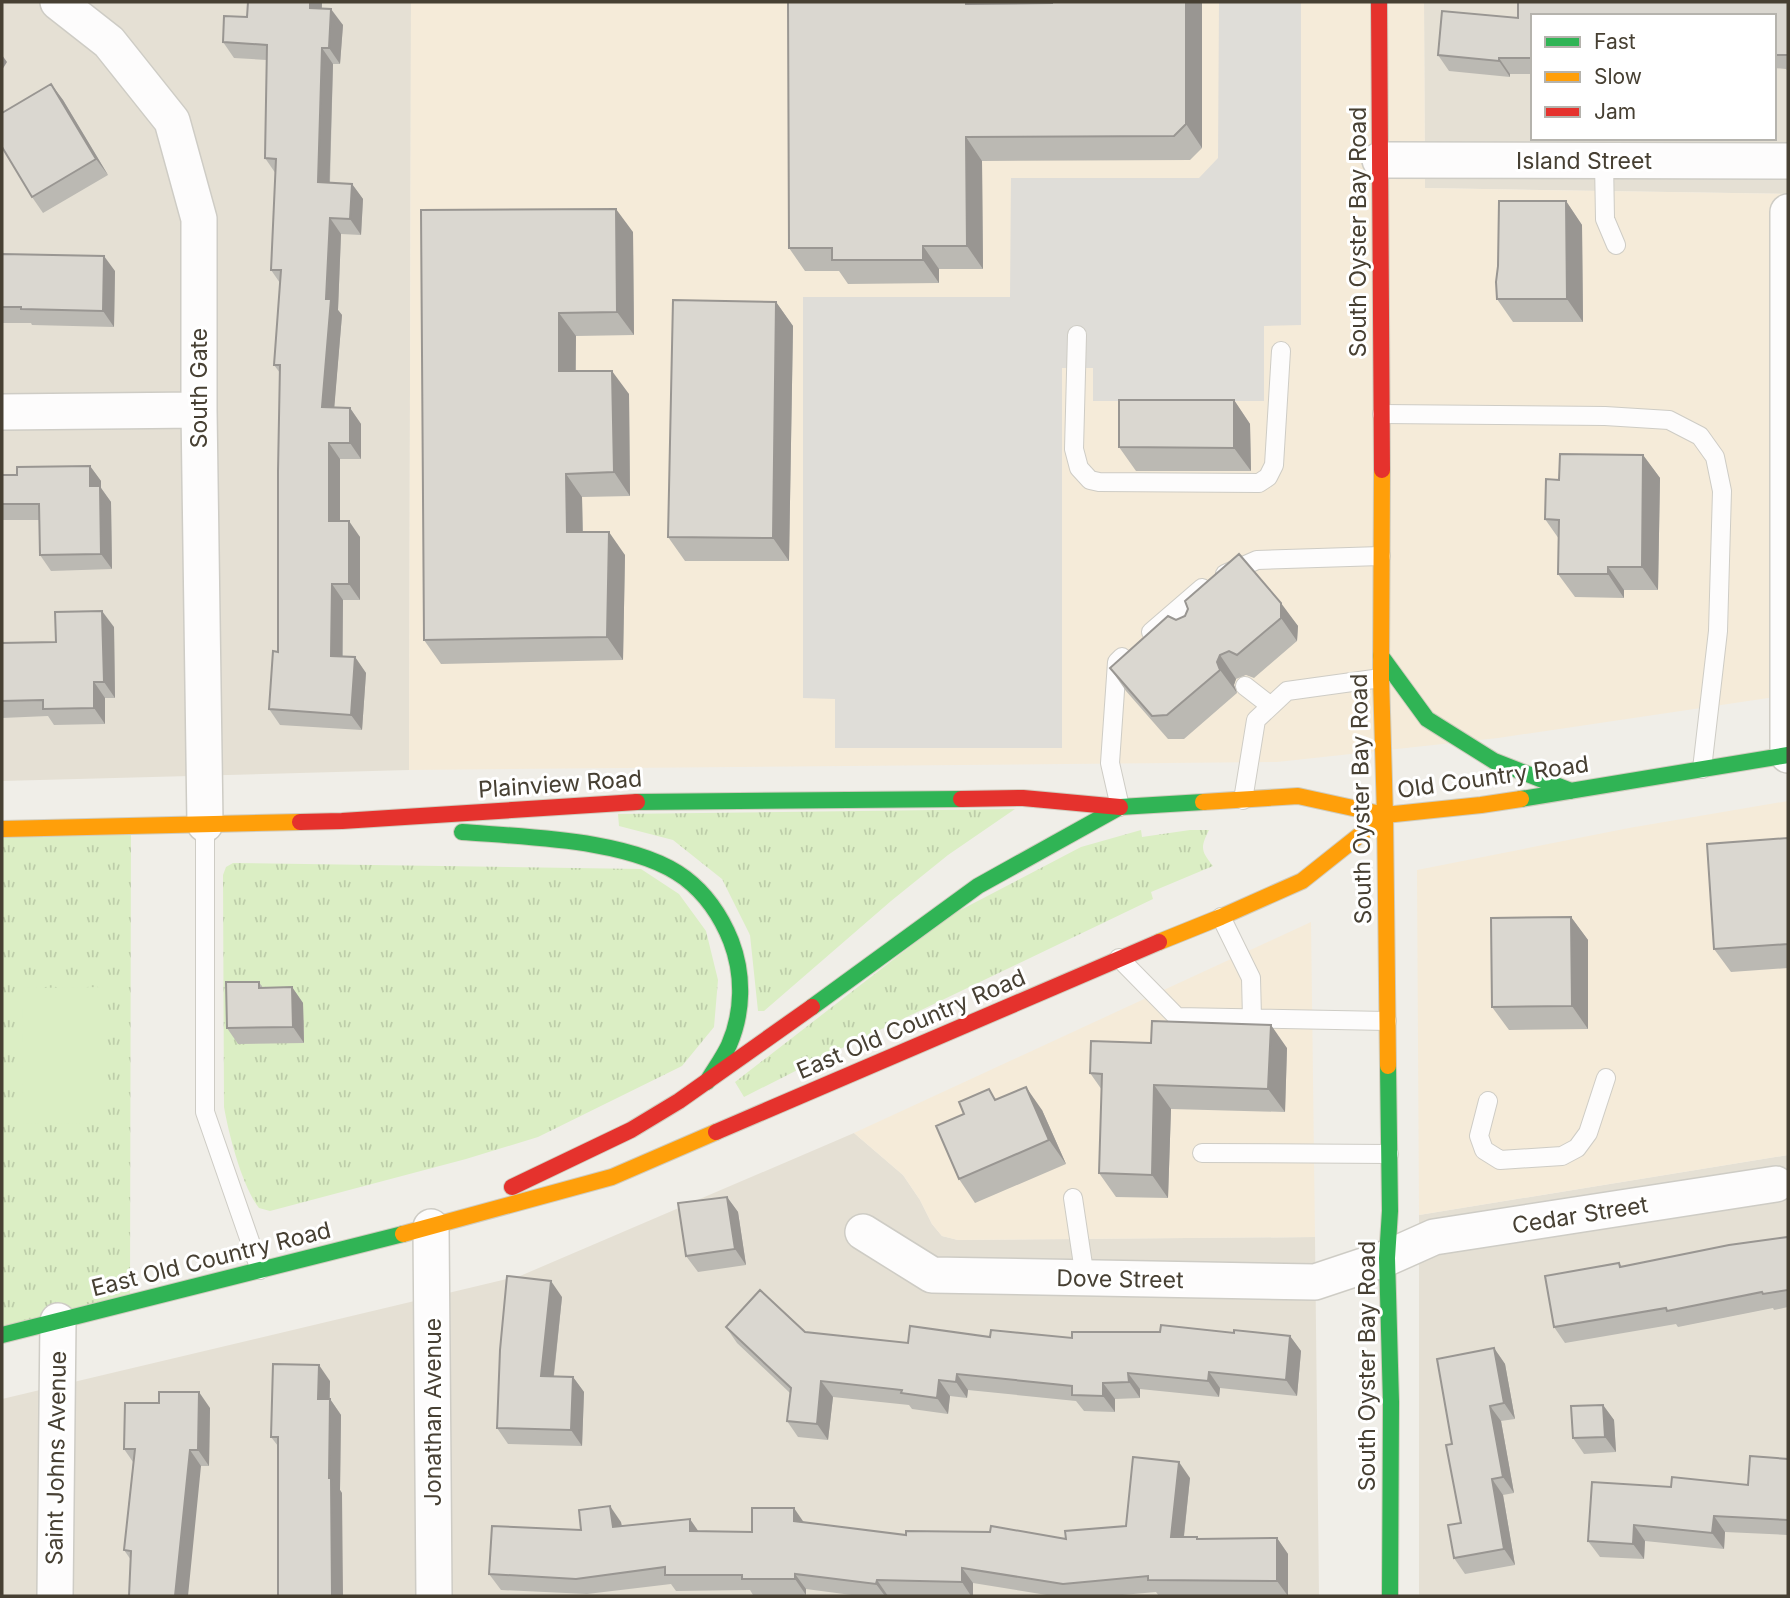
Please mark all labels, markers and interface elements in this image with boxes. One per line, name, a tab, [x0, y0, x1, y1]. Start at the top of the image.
legend	[1531, 14, 1776, 140]
text: Fast	[1594, 29, 1636, 54]
text: Slow	[1594, 64, 1642, 89]
text: Jam	[1594, 99, 1636, 124]
street label: South Oyster Bay Road	[1344, 107, 1372, 357]
street label: Island Street	[1516, 147, 1652, 175]
street label: South Gate	[185, 328, 213, 448]
street label: South Oyster Bay Road	[1345, 673, 1377, 925]
street label: Old Country Road	[1396, 750, 1590, 804]
street label: Plainview Road	[477, 764, 643, 804]
street label: East Old Country Road	[792, 963, 1030, 1085]
street label: Cedar Street	[1510, 1190, 1650, 1240]
street label: East Old Country Road	[88, 1216, 334, 1302]
street label: South Oyster Bay Road	[1353, 1241, 1381, 1491]
street label: Dove Street	[1056, 1264, 1184, 1294]
street label: Jonathan Avenue	[419, 1318, 447, 1506]
street label: Saint Johns Avenue	[40, 1351, 72, 1565]

